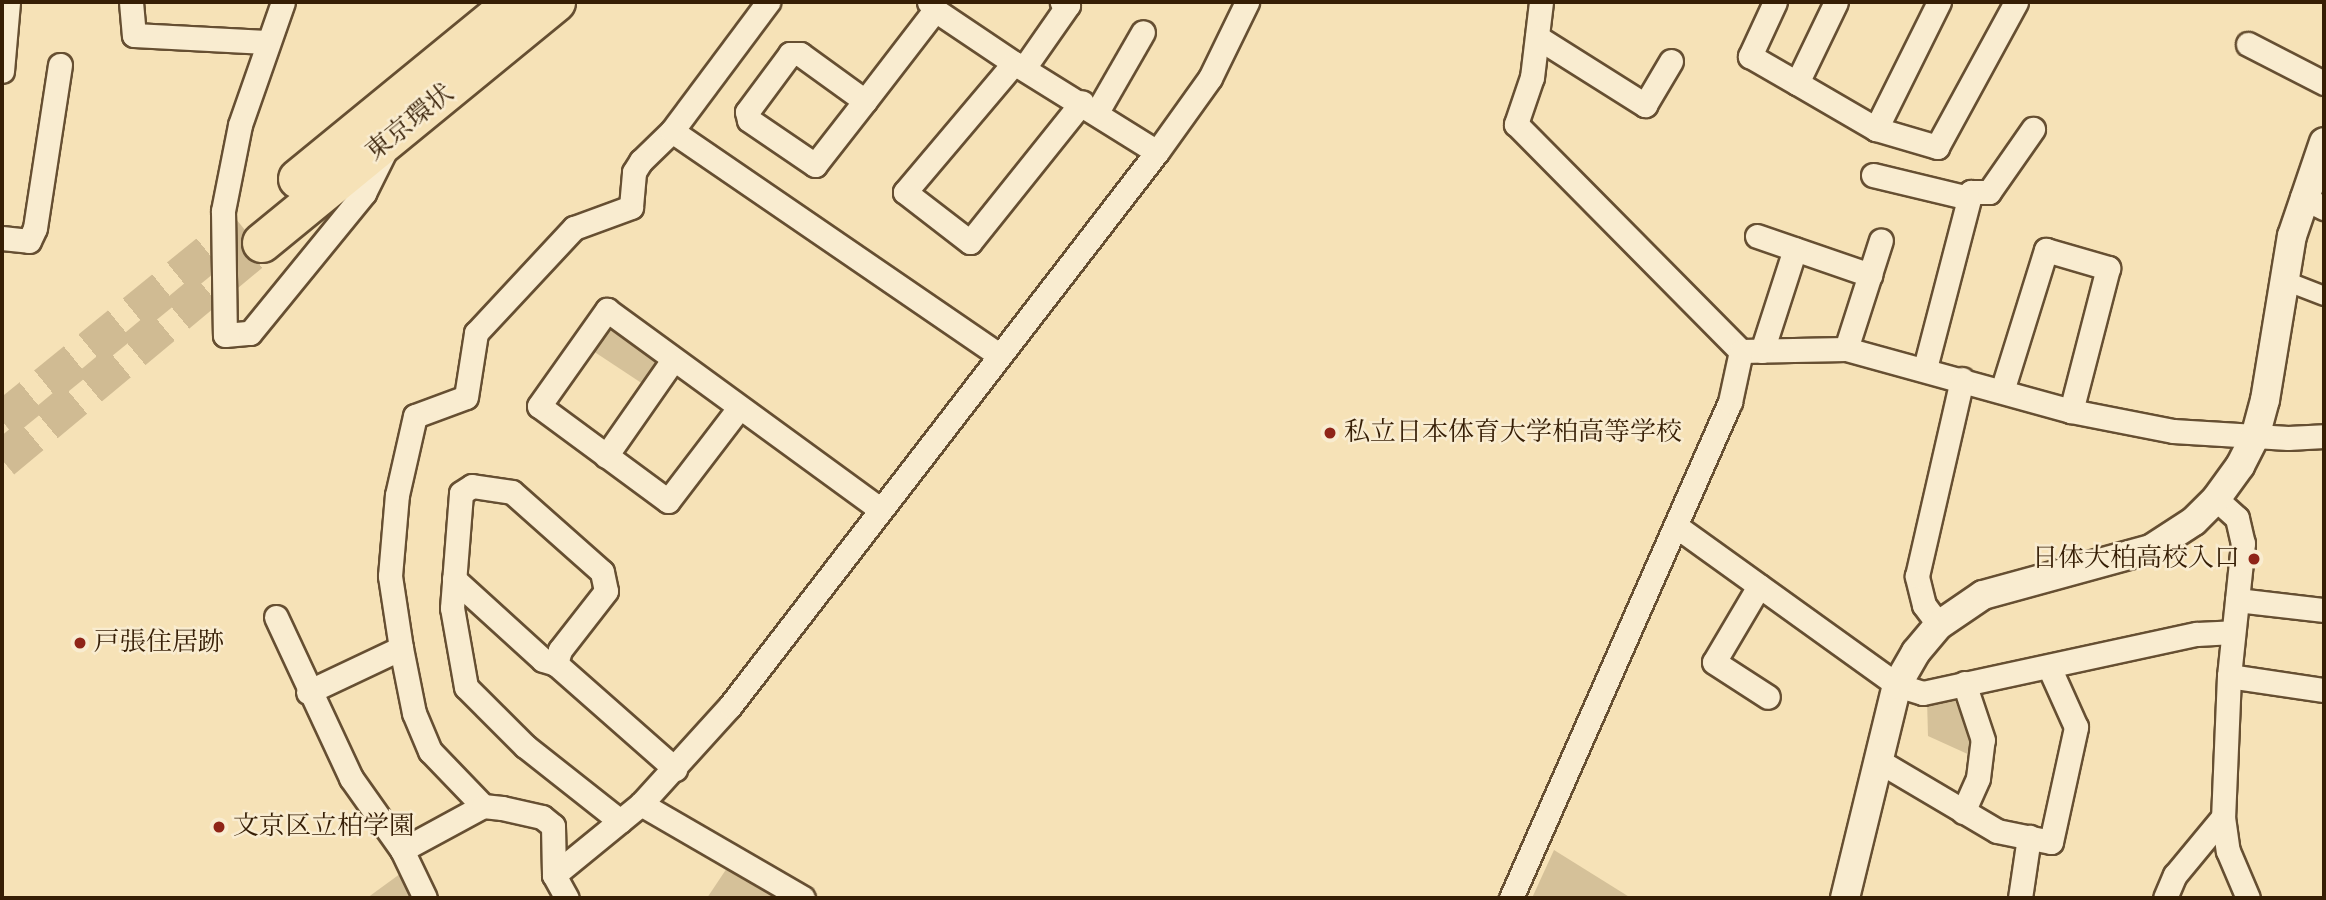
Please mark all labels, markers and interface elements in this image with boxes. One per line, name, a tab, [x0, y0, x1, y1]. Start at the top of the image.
street label: 東京環状	[360, 78, 460, 168]
place label: 私立日本体育大学柏高等学校	[1344, 417, 1682, 449]
marker: 私立日本体育大学柏高等学校	[1322, 425, 1338, 441]
place label: 日体大柏高校入口	[2032, 543, 2240, 575]
marker: 日体大柏高校入口	[2246, 551, 2262, 567]
place label: 戸張住居跡	[94, 627, 224, 659]
marker: 戸張住居跡	[72, 635, 88, 651]
place label: 文京区立柏学園	[233, 811, 415, 843]
marker: 文京区立柏学園	[211, 819, 227, 835]

